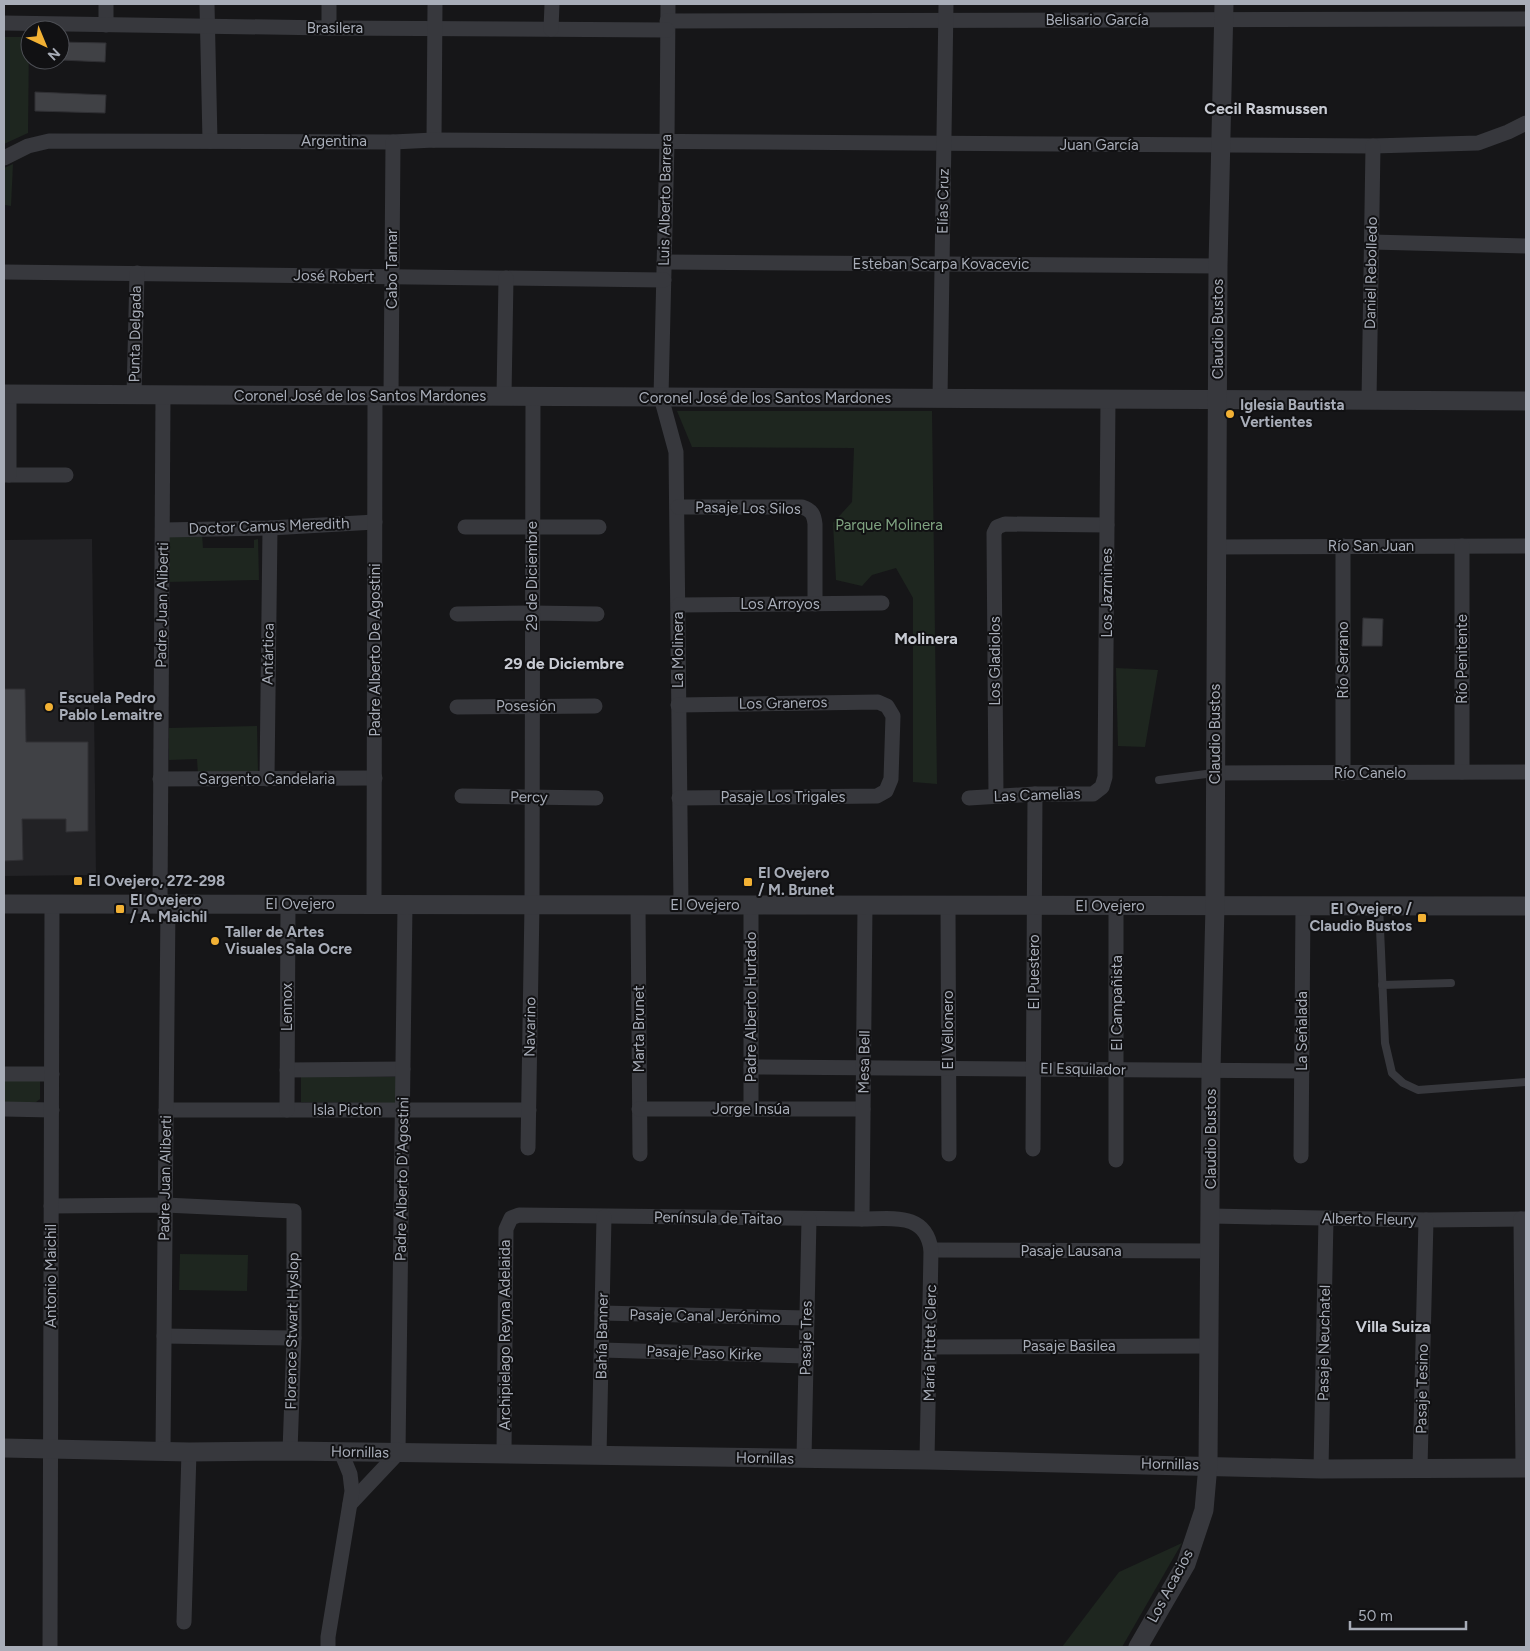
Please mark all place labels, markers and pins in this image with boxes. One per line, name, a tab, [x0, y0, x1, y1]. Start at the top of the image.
place label: Iglesia Bautista Vertientes	[1240, 396, 1344, 431]
marker: Iglesia Bautista Vertientes	[1224, 408, 1236, 420]
place label: Escuela Pedro Pablo Lemaitre	[59, 689, 163, 724]
marker: Escuela Pedro Pablo Lemaitre	[43, 701, 55, 713]
place label: El Ovejero / M. Brunet	[758, 864, 834, 899]
place label: El Ovejero, 272-298	[88, 872, 225, 890]
marker: El Ovejero, 272-298	[72, 875, 84, 887]
marker: El Ovejero / M. Brunet	[742, 876, 754, 888]
place label: El Ovejero / A. Maichil	[130, 891, 207, 926]
place label: El Ovejero / Claudio Bustos	[1309, 900, 1413, 935]
marker: El Ovejero / A. Maichil	[114, 903, 126, 915]
marker: El Ovejero / Claudio Bustos	[1416, 912, 1428, 924]
place label: Taller de Artes Visuales Sala Ocre	[225, 923, 353, 958]
marker: Taller de Artes Visuales Sala Ocre	[209, 935, 221, 947]

